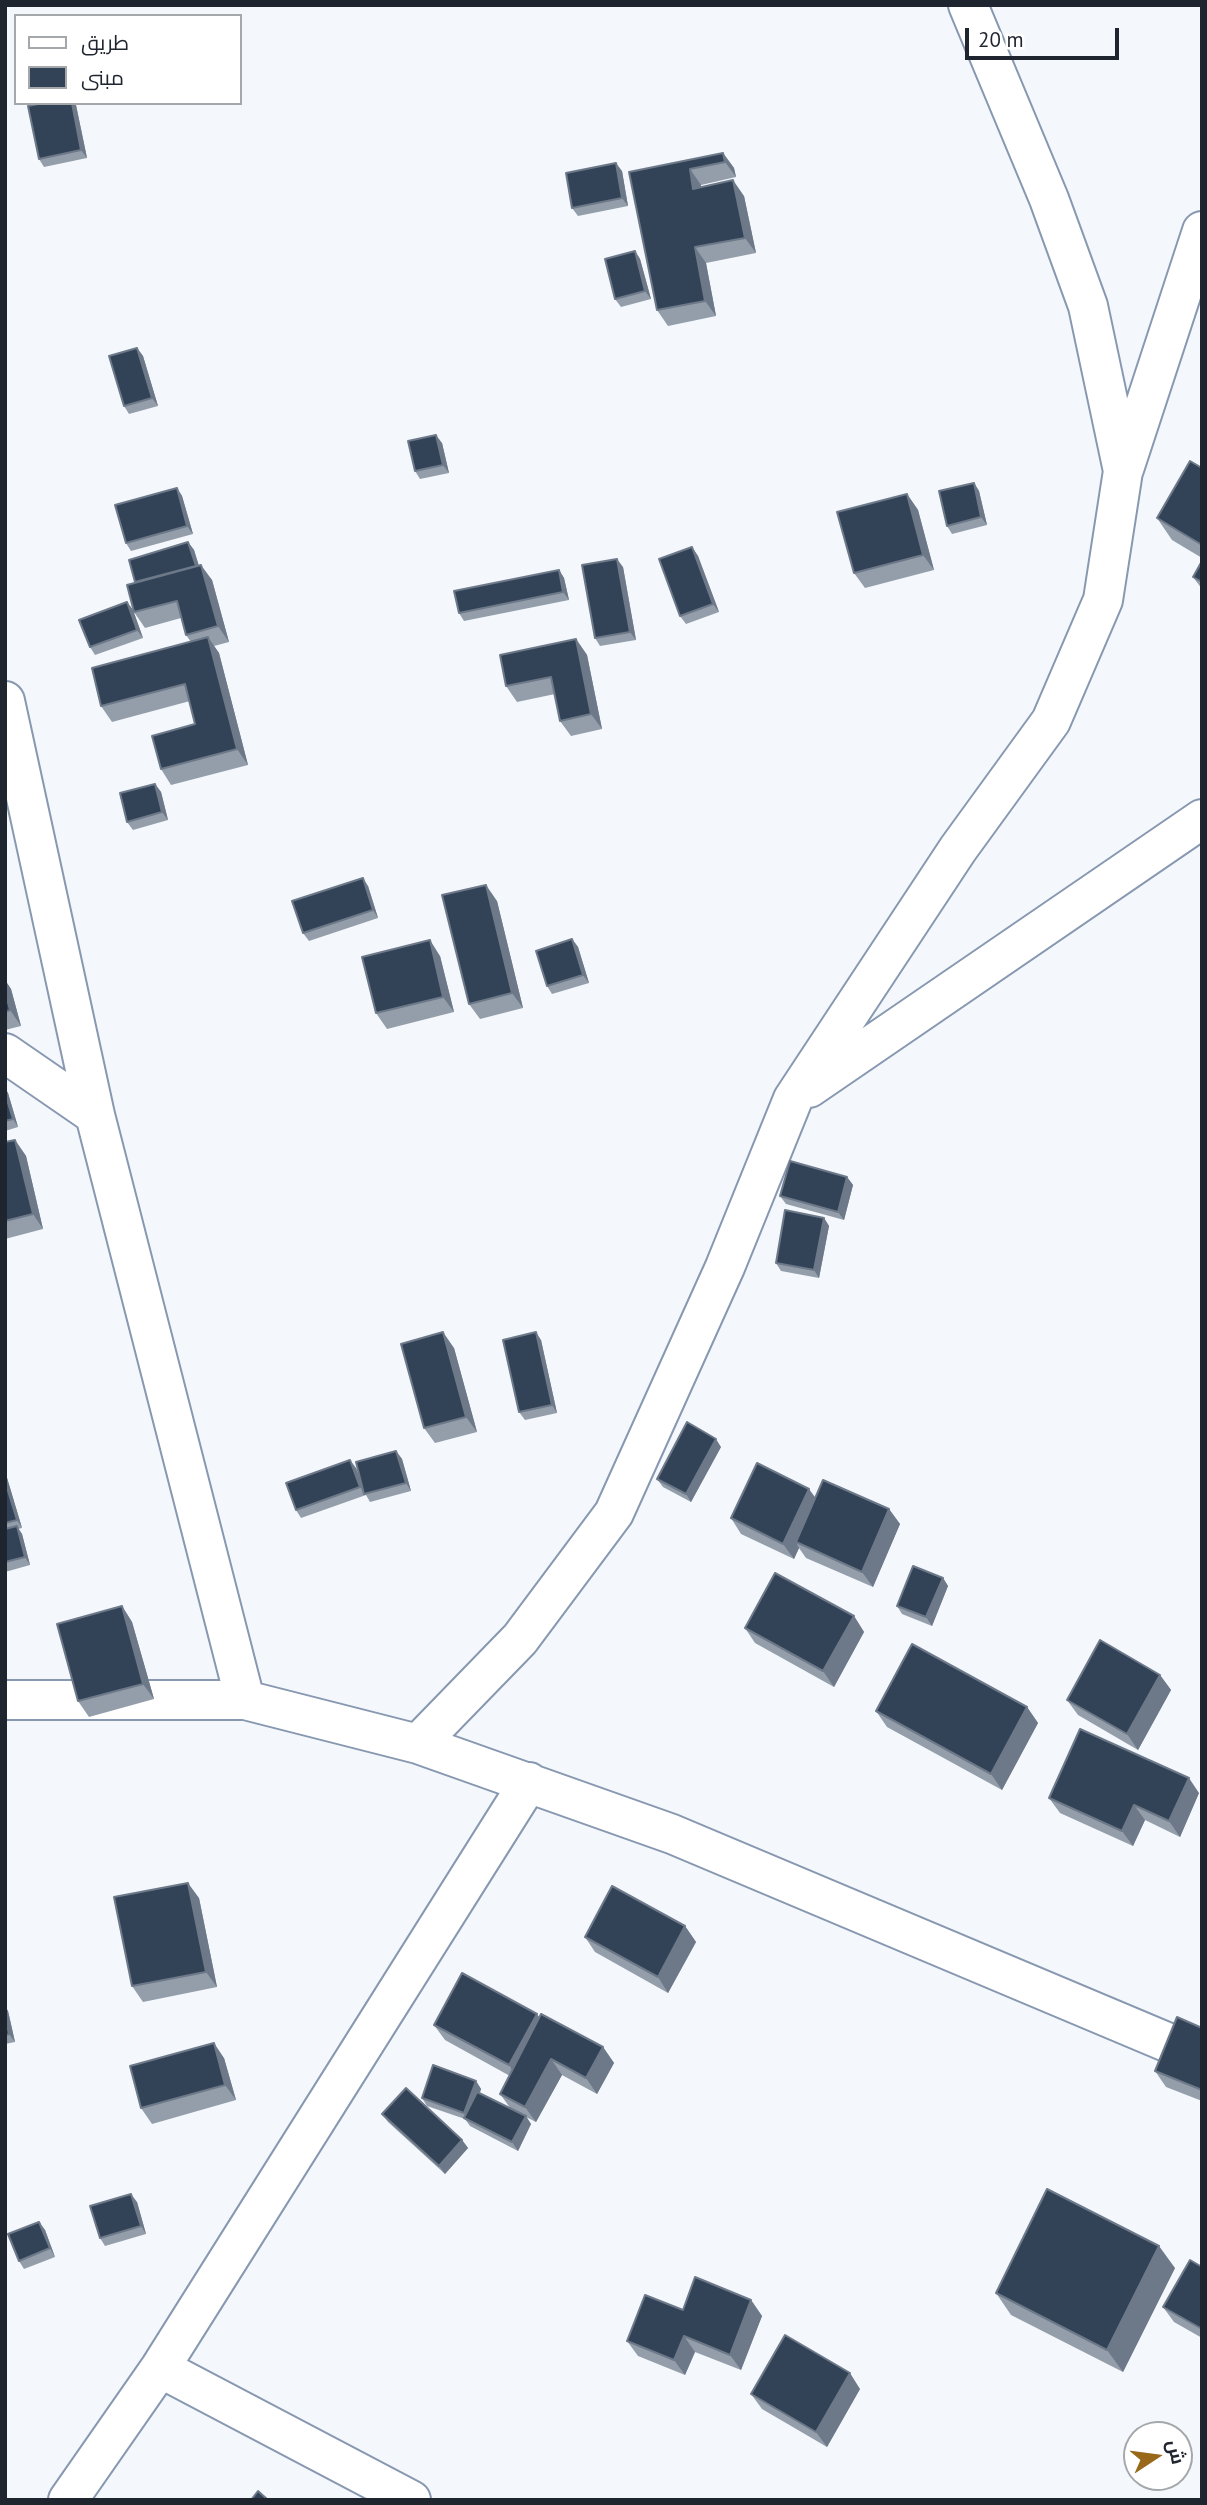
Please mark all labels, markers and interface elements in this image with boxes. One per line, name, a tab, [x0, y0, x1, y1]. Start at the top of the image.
legend	[14, 14, 242, 105]
scale bar	[969, 14, 1123, 58]
text: 20 m	[978, 26, 1024, 53]
text: طريق	[81, 29, 129, 56]
text: مبنى	[81, 64, 124, 91]
north arrow	[1123, 2421, 1193, 2491]
text: ش	[1162, 2437, 1191, 2466]

